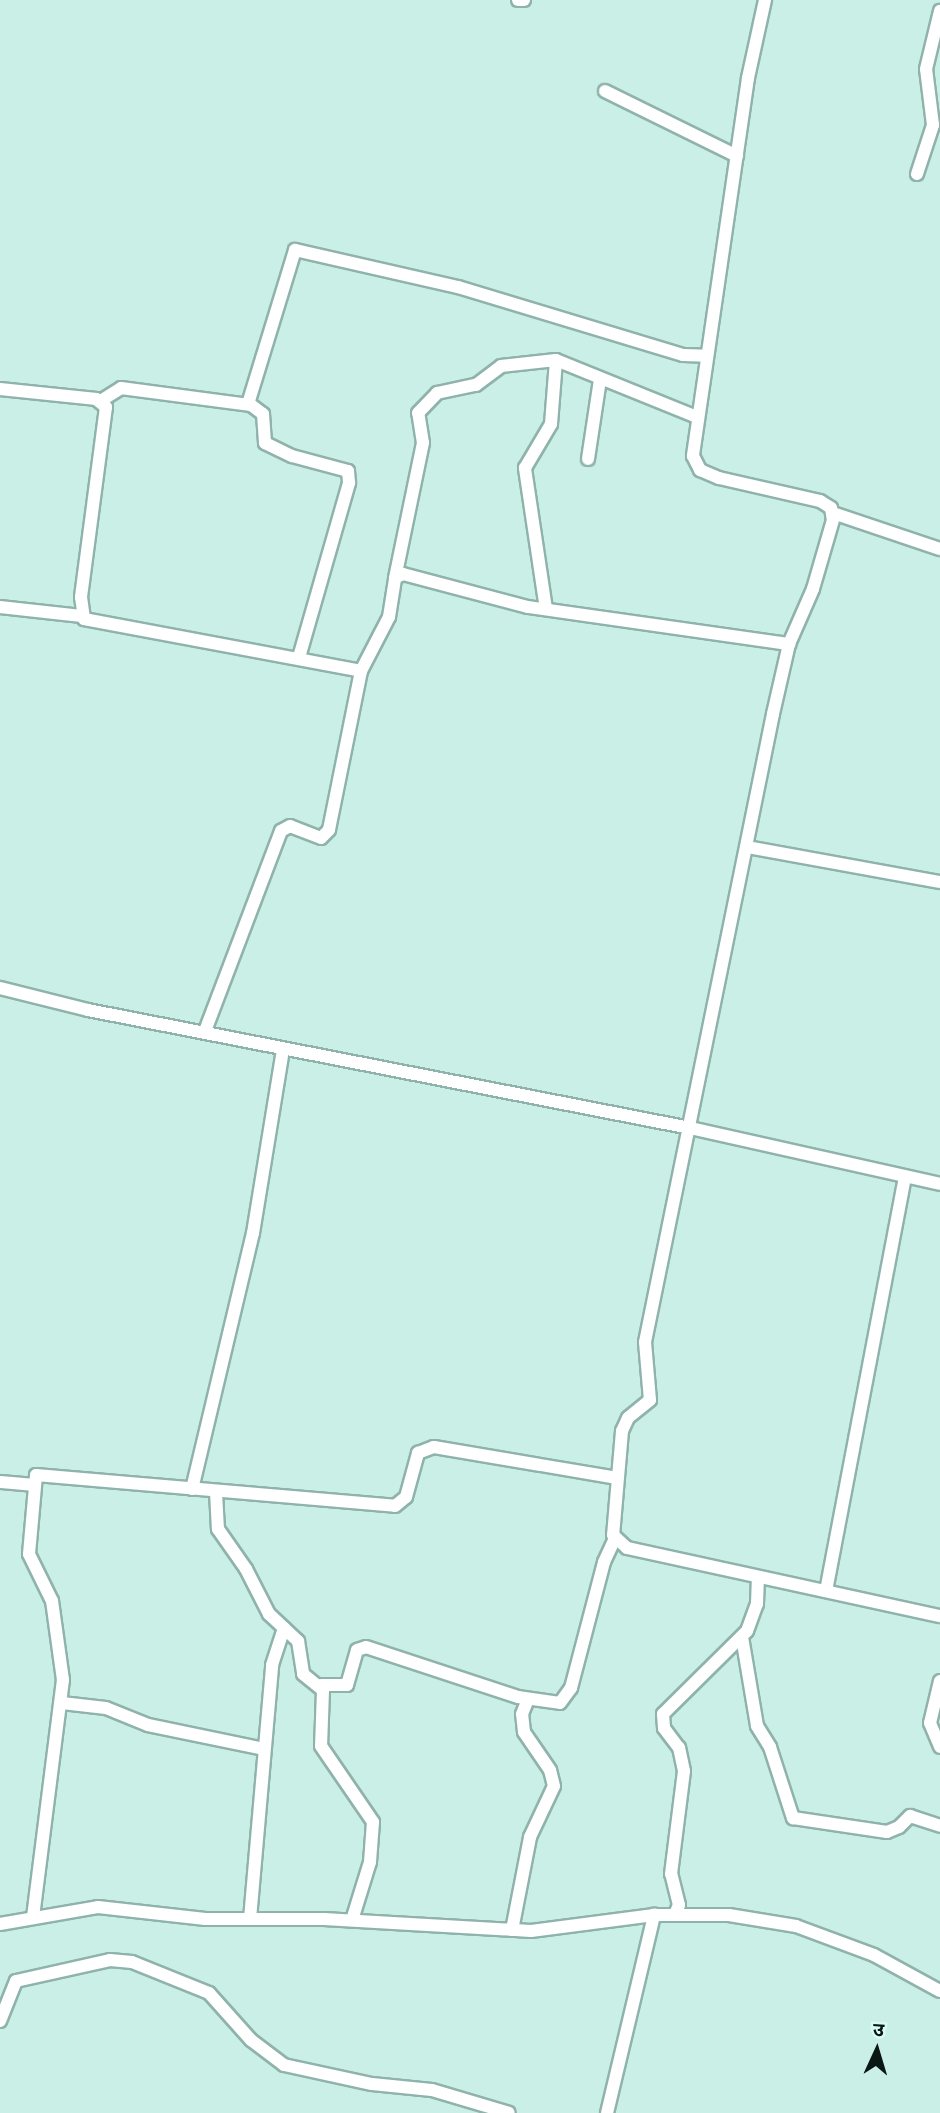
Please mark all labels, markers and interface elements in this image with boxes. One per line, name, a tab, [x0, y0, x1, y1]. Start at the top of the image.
north arrow	[842, 2015, 912, 2085]
text: उ	[872, 2017, 885, 2040]

